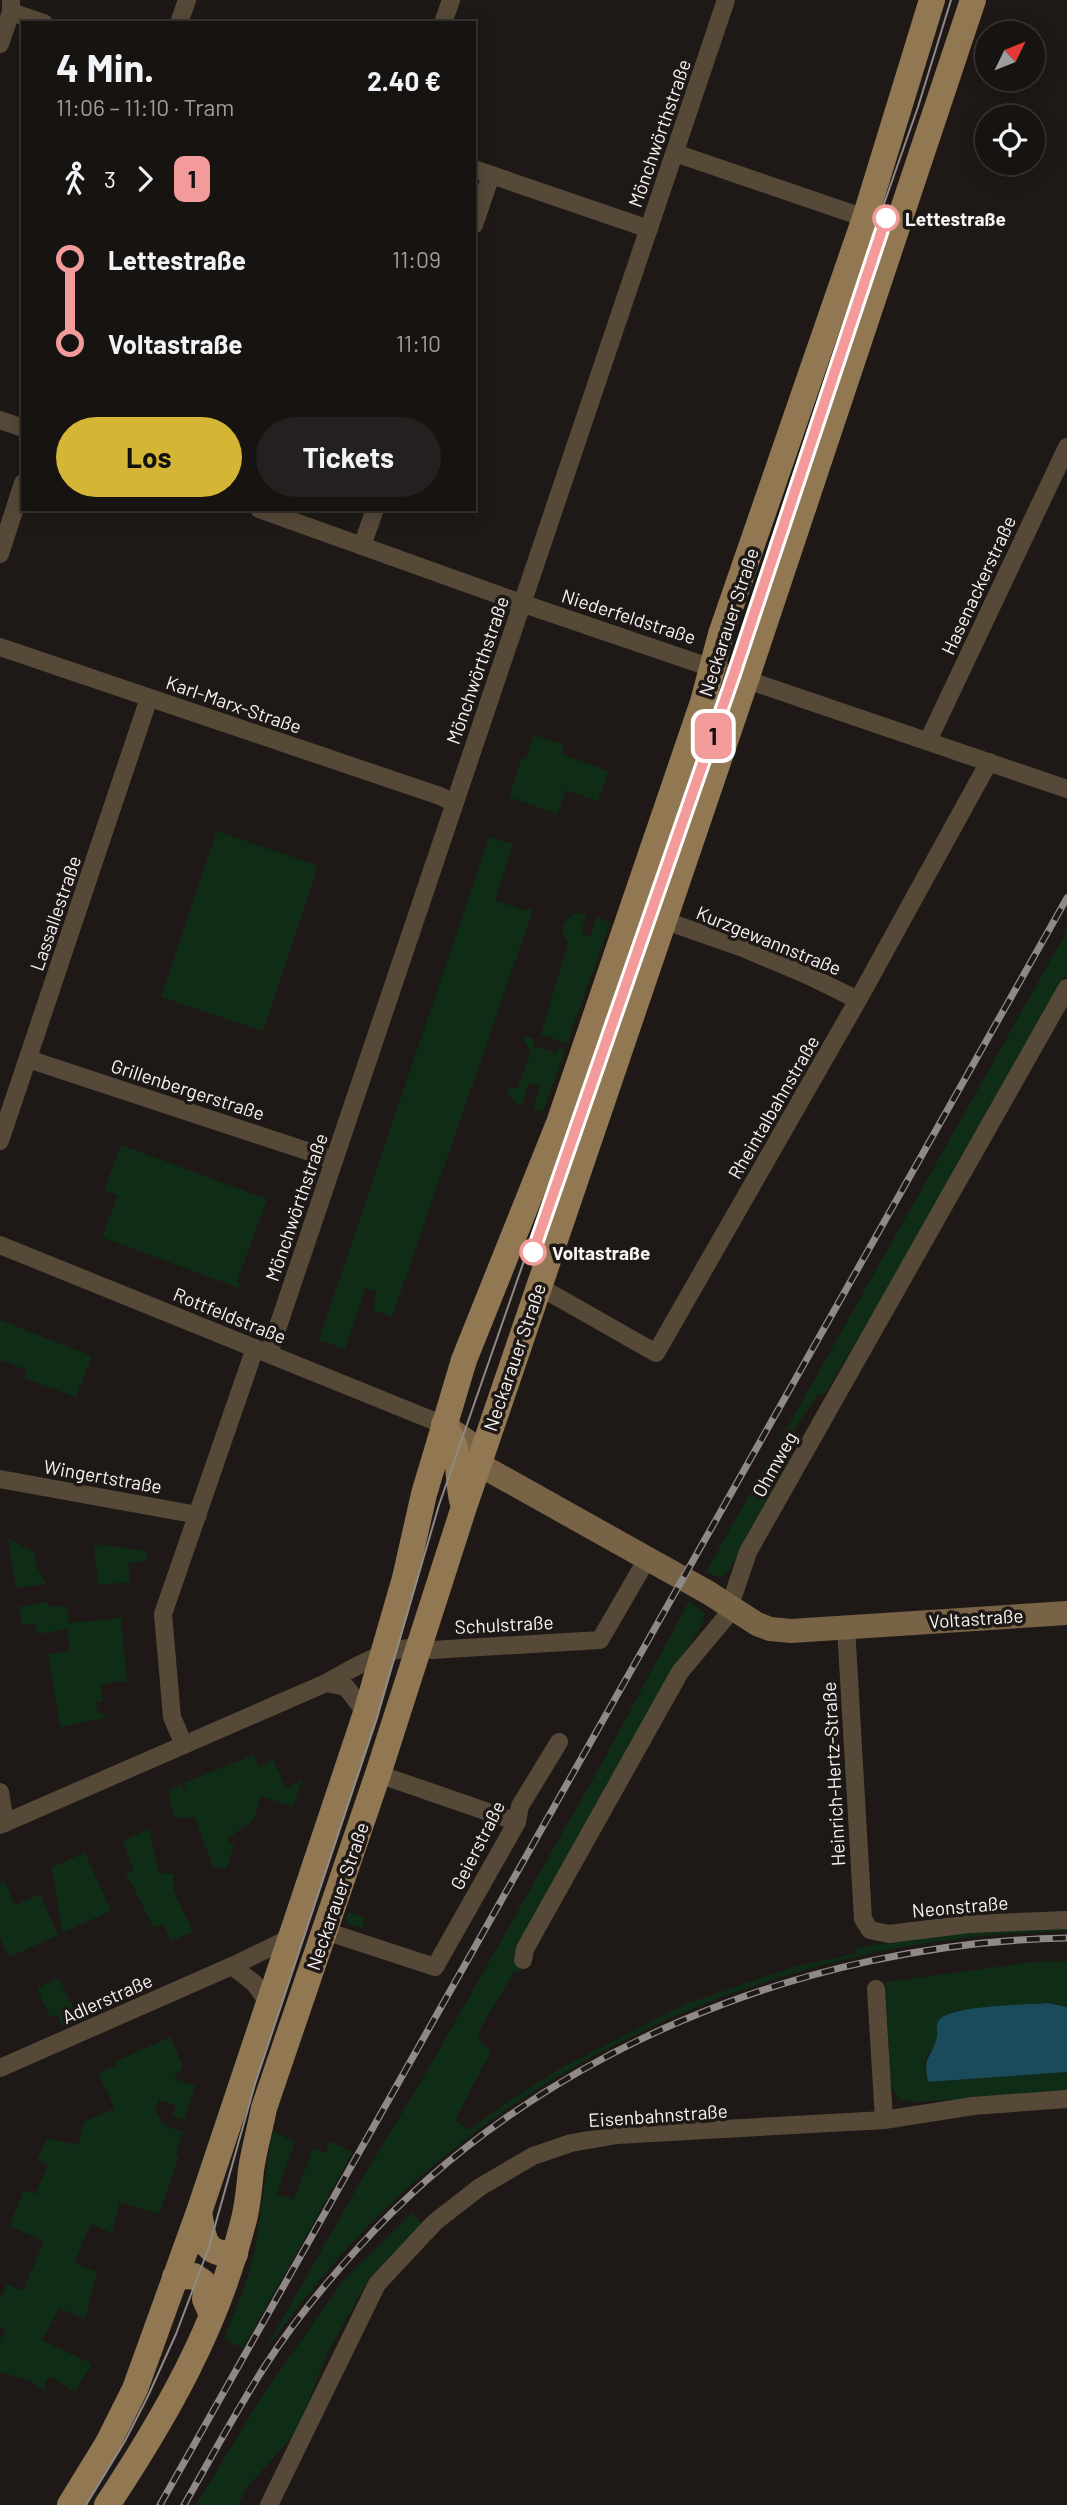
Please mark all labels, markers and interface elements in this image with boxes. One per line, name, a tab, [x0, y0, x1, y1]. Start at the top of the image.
north arrow	[975, 21, 1045, 91]
map controls	[975, 21, 1045, 175]
text: 4 Min.	[56, 44, 154, 90]
street label: Mönchwörthstraße	[623, 56, 695, 210]
text: 2.40 €	[367, 65, 441, 96]
text: 11:06 – 11:10 · Tram	[56, 93, 234, 121]
button: locate	[975, 105, 1045, 175]
icon: walk	[56, 160, 94, 198]
icon: forward	[126, 160, 164, 198]
text: 1	[188, 164, 196, 193]
text: 3	[104, 165, 116, 193]
marker: Lettestraße	[873, 205, 899, 231]
place label: Lettestraße	[905, 207, 1006, 230]
text: Lettestraße	[108, 244, 246, 275]
text: 11:09	[392, 245, 441, 273]
text: Voltastraße	[108, 328, 243, 359]
text: 11:10	[396, 329, 441, 357]
button: Los	[56, 417, 242, 497]
button: Tickets	[256, 417, 441, 497]
street label: Hasenackerstraße	[936, 512, 1020, 658]
street label: Neckarauer Straße	[693, 545, 763, 699]
street label: Niederfeldstraße	[559, 583, 699, 649]
street label: Mönchwörthstraße	[441, 593, 513, 747]
street label: Karl-Marx-Straße	[163, 670, 305, 738]
line badge: 1	[690, 713, 736, 759]
text: 1	[709, 721, 717, 750]
street label: Lassallestraße	[25, 852, 85, 974]
street label: Kurzgewannstraße	[693, 900, 845, 980]
street label: Rheintalbahnstraße	[723, 1031, 823, 1183]
street label: Grillenbergerstraße	[108, 1053, 268, 1125]
street label: Mönchwörthstraße	[260, 1130, 332, 1284]
marker: Voltastraße	[520, 1239, 546, 1265]
place label: Voltastraße	[552, 1241, 650, 1264]
street label: Neckarauer Straße	[478, 1280, 550, 1434]
street label: Rottfeldstraße	[170, 1282, 290, 1348]
street label: Ohmweg	[747, 1427, 801, 1501]
street label: Wingertstraße	[42, 1454, 164, 1498]
street label: Voltastraße	[928, 1603, 1024, 1633]
street label: Schulstraße	[454, 1610, 554, 1638]
street label: Heinrich-Hertz-Straße	[817, 1681, 849, 1867]
street label: Geierstraße	[445, 1797, 509, 1893]
street label: Neckarauer Straße	[301, 1819, 373, 1973]
street label: Neonstraße	[911, 1890, 1009, 1922]
street label: Adlerstraße	[58, 1968, 156, 2028]
street label: Eisenbahnstraße	[588, 2099, 728, 2131]

